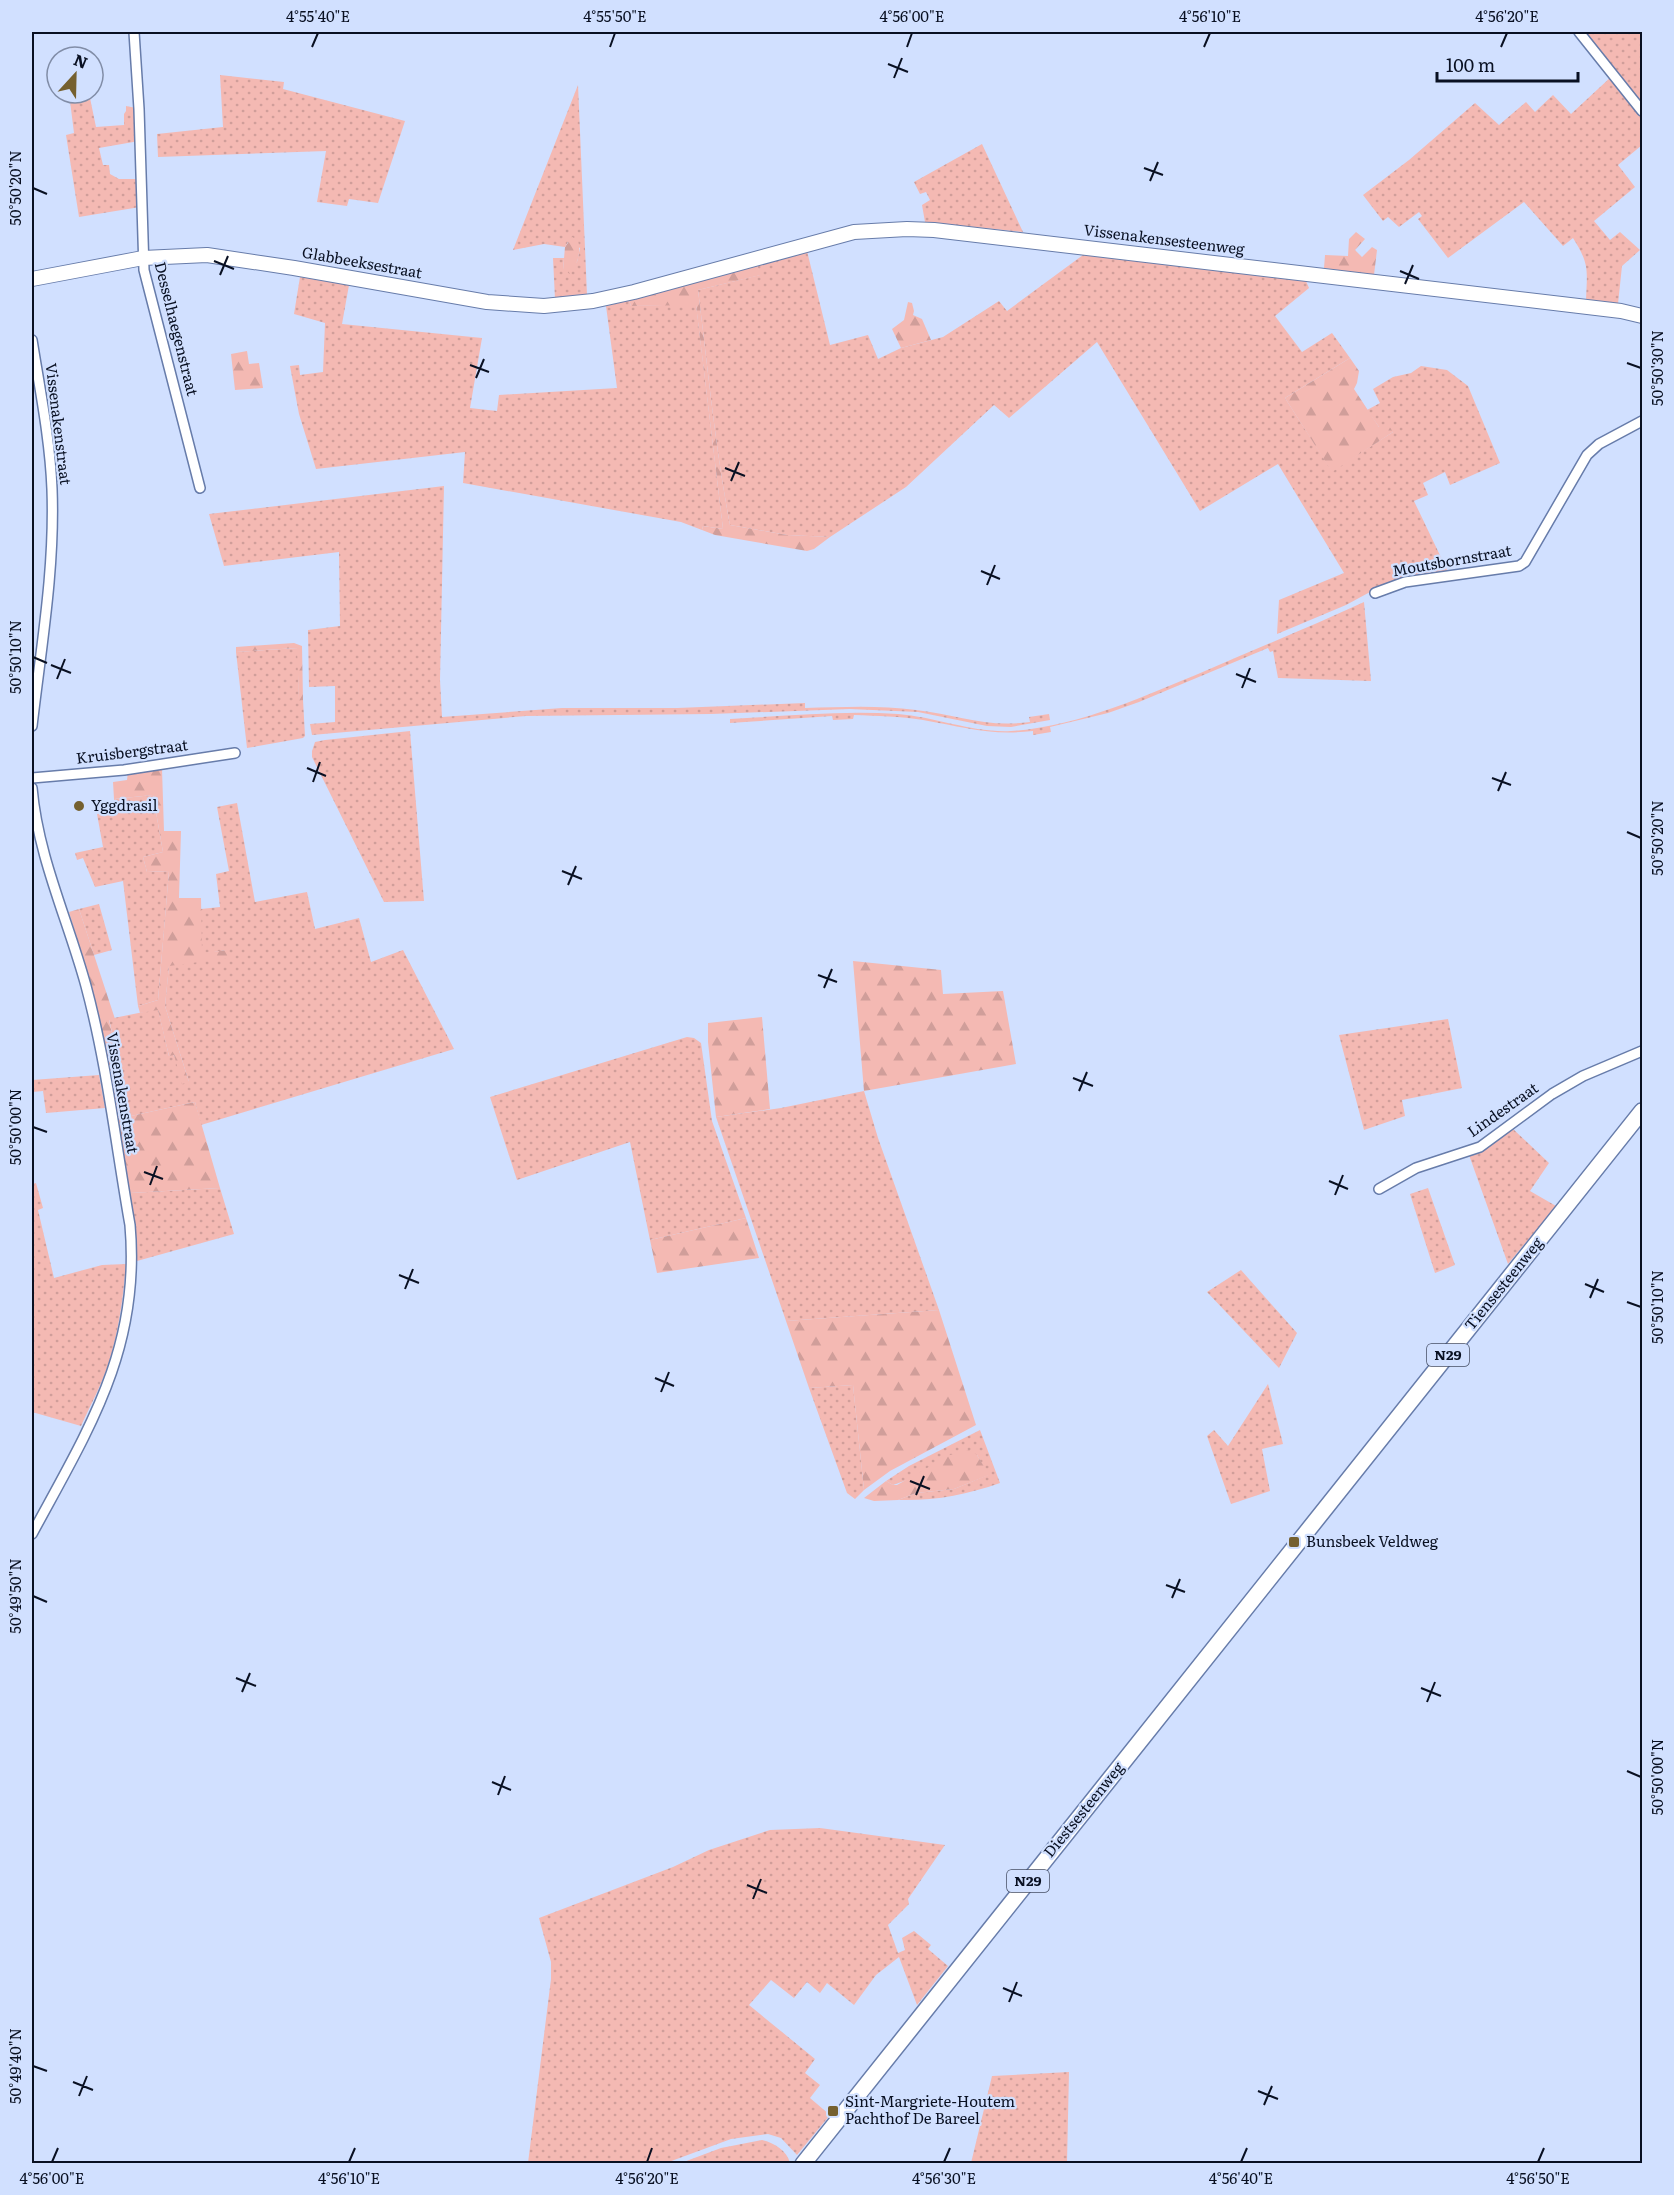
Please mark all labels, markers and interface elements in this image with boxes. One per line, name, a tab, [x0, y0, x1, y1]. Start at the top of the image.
text: 4°55'40"E	[286, 4, 350, 27]
text: 4°55'50"E	[583, 4, 647, 27]
text: 4°56'00"E	[880, 4, 944, 27]
text: 4°56'10"E	[1179, 4, 1241, 27]
text: 4°56'20"E	[1475, 4, 1539, 27]
north arrow	[45, 45, 105, 105]
scale bar	[1437, 45, 1578, 83]
text: N	[70, 47, 92, 74]
text: 100 m	[1446, 51, 1495, 78]
text: 50°50'20"N	[3, 150, 26, 226]
street label: Vissenakensesteenweg	[1082, 217, 1247, 260]
street label: Glabbeeksestraat	[300, 240, 424, 283]
street label: Desselhaegenstraat	[150, 259, 205, 398]
text: 50°50'30"N	[1645, 330, 1668, 406]
street label: Vissenakenstraat	[41, 362, 78, 486]
street label: Moutsbornstraat	[1390, 538, 1513, 581]
text: 50°50'10"N	[3, 620, 26, 694]
street label: Kruisbergstraat	[75, 732, 189, 769]
place label: Yggdrasil	[91, 793, 158, 816]
marker: Yggdrasil	[72, 799, 86, 813]
text: 50°50'20"N	[1645, 800, 1668, 876]
street label: Vissenakenstraat	[101, 1030, 145, 1155]
street label: Lindestraat	[1462, 1076, 1542, 1142]
text: 50°50'00"N	[3, 1089, 26, 1165]
street label: Tiensesteenweg	[1458, 1231, 1548, 1335]
text: 50°50'10"N	[1645, 1270, 1668, 1344]
road number: N29	[1427, 1344, 1469, 1366]
place label: Bunsbeek Veldweg	[1306, 1529, 1439, 1552]
marker: Bunsbeek Veldweg	[1287, 1535, 1301, 1549]
text: 50°49'50"N	[3, 1558, 26, 1634]
text: 50°50'00"N	[1645, 1739, 1668, 1815]
street label: Diestsesteenweg	[1037, 1756, 1129, 1862]
road number: N29	[1007, 1870, 1049, 1892]
text: 50°49'40"N	[3, 2028, 26, 2104]
place label: Sint-Margriete-Houtem Pachthof De Bareel	[845, 2089, 1016, 2129]
marker: Sint-Margriete-Houtem Pachthof De Bareel	[826, 2104, 840, 2118]
text: 4°56'00"E	[20, 2166, 84, 2189]
text: 4°56'10"E	[318, 2166, 380, 2189]
text: 4°56'20"E	[615, 2166, 679, 2189]
text: 4°56'30"E	[912, 2166, 976, 2189]
text: 4°56'40"E	[1209, 2166, 1273, 2189]
text: 4°56'50"E	[1506, 2166, 1570, 2189]

